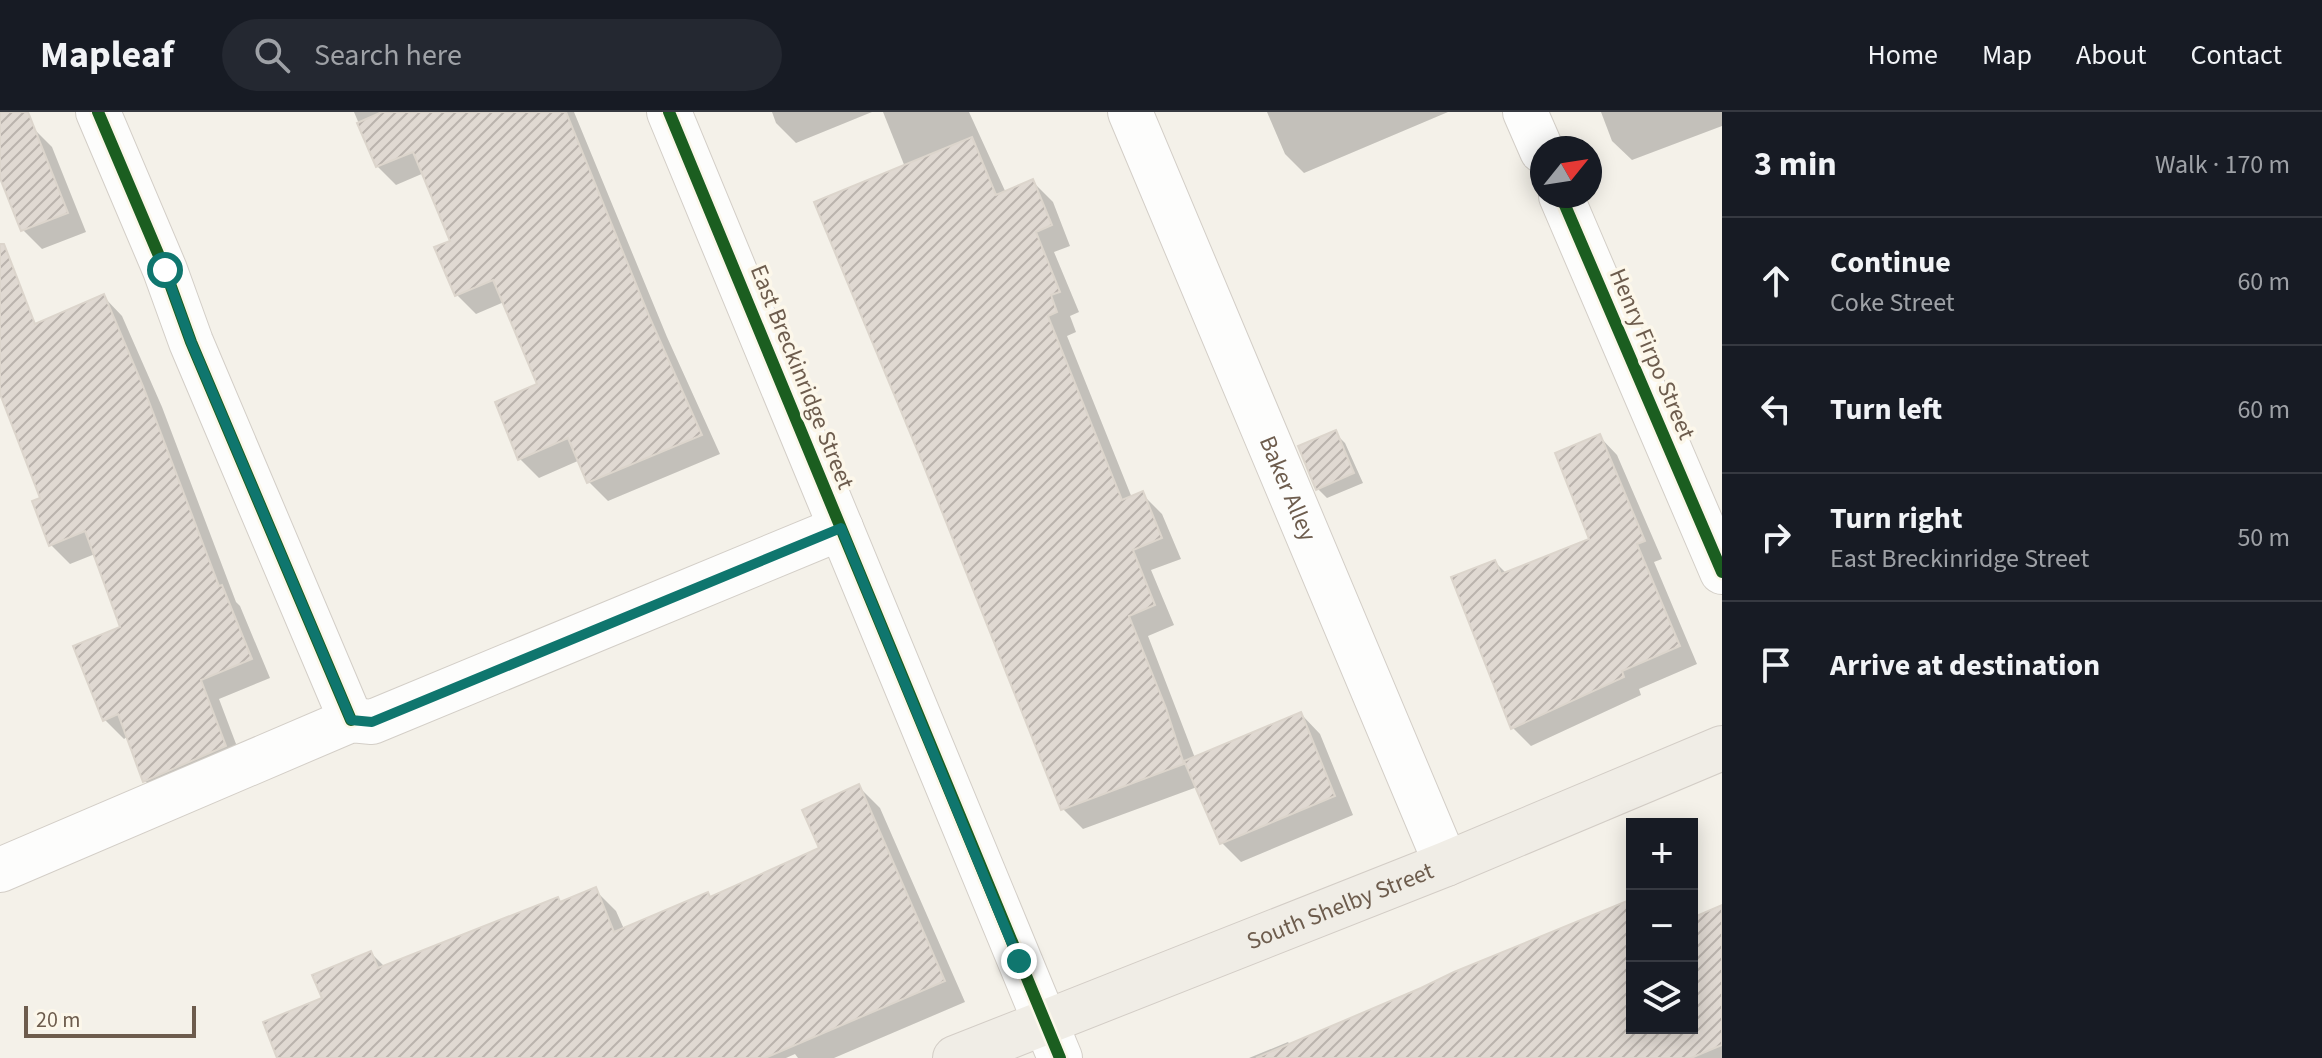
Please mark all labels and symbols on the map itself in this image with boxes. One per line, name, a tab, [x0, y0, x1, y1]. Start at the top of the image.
north arrow	[1530, 136, 1602, 208]
route start	[147, 252, 183, 288]
street label: East Breckinridge Street	[741, 259, 863, 495]
street label: Henry Firpo Street	[1600, 263, 1704, 445]
street label: Baker Alley	[1250, 430, 1326, 546]
street label: South Shelby Street	[1241, 853, 1439, 959]
route end	[1001, 943, 1037, 979]
scale bar	[24, 1002, 196, 1038]

